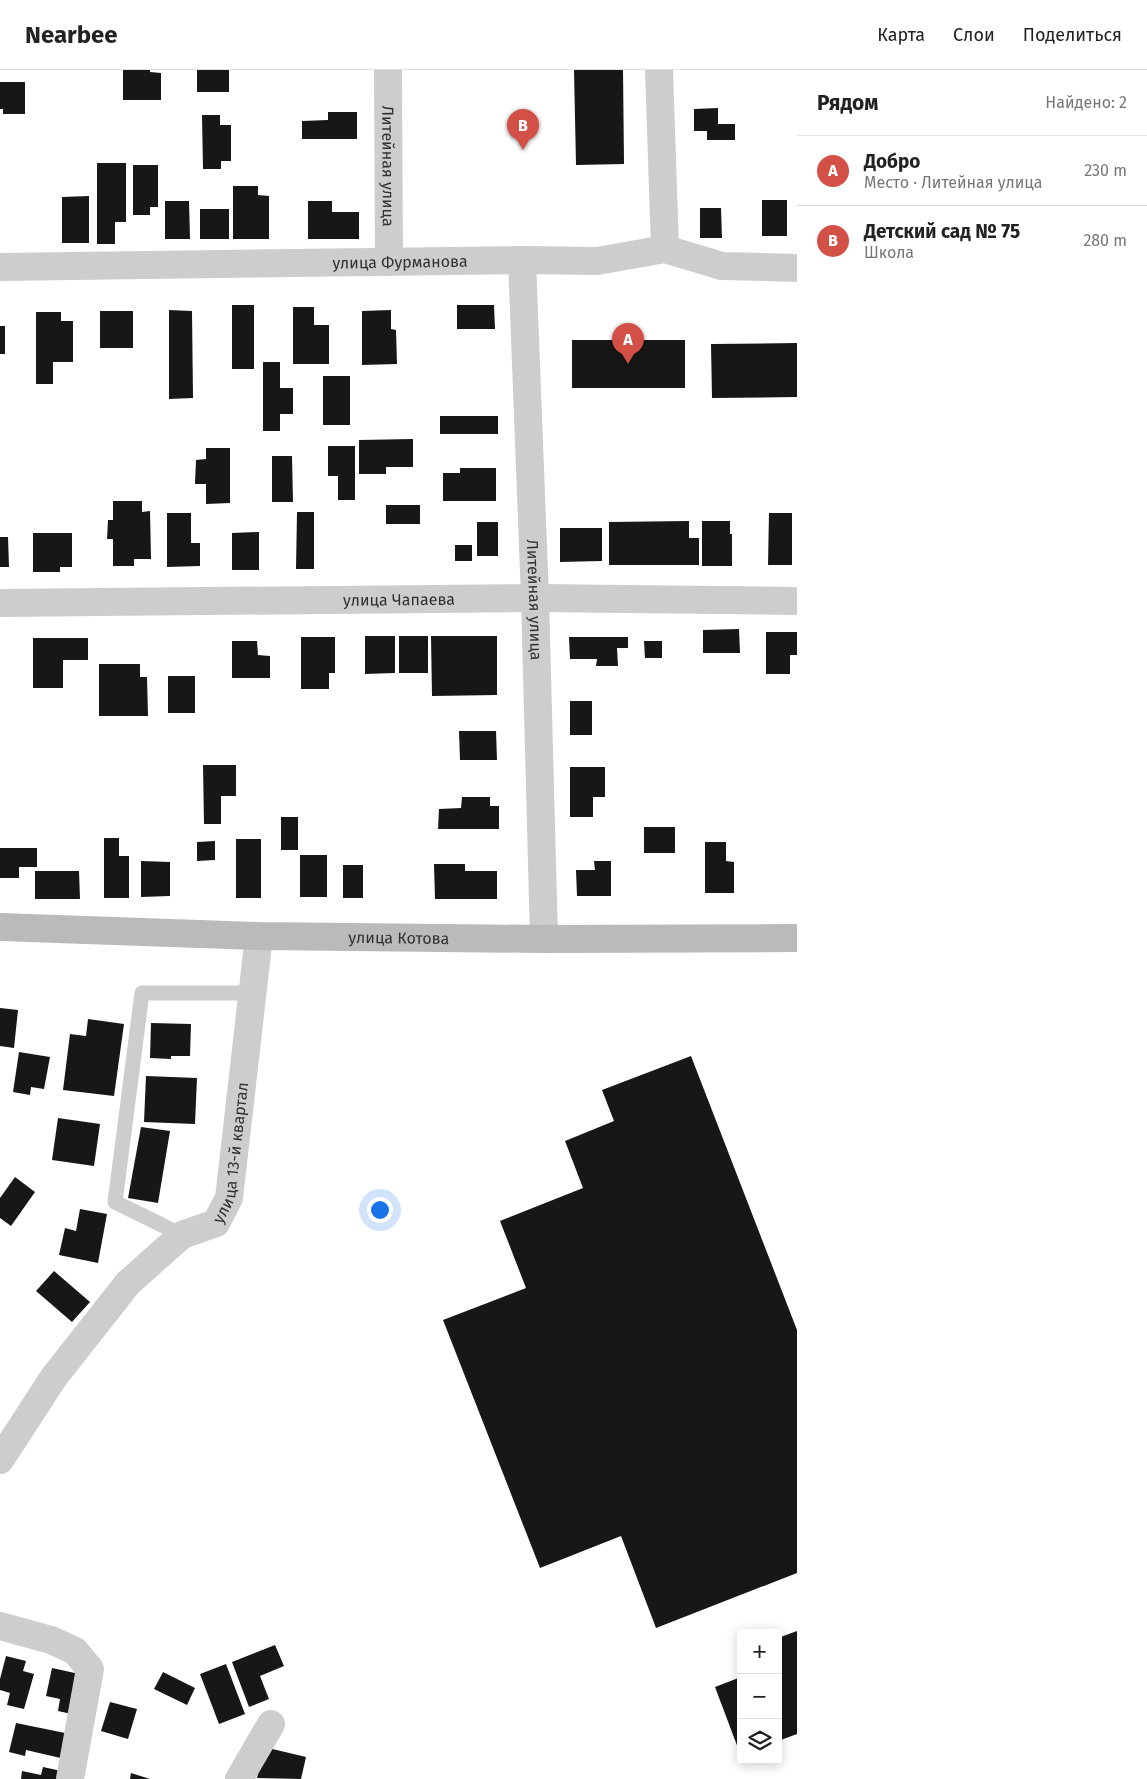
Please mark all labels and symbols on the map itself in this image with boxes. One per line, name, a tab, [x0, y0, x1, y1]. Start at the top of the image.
street label: Литейная улица	[379, 105, 398, 227]
pin: B	[507, 109, 539, 150]
street label: улица Фурманова	[332, 251, 468, 272]
pin: A	[612, 323, 644, 364]
street label: Литейная улица	[523, 539, 546, 661]
street label: улица Чапаева	[343, 589, 455, 609]
street label: улица Котова	[348, 927, 449, 948]
street label: улица 13-й квартал	[208, 1081, 252, 1226]
your location	[367, 1197, 393, 1223]

